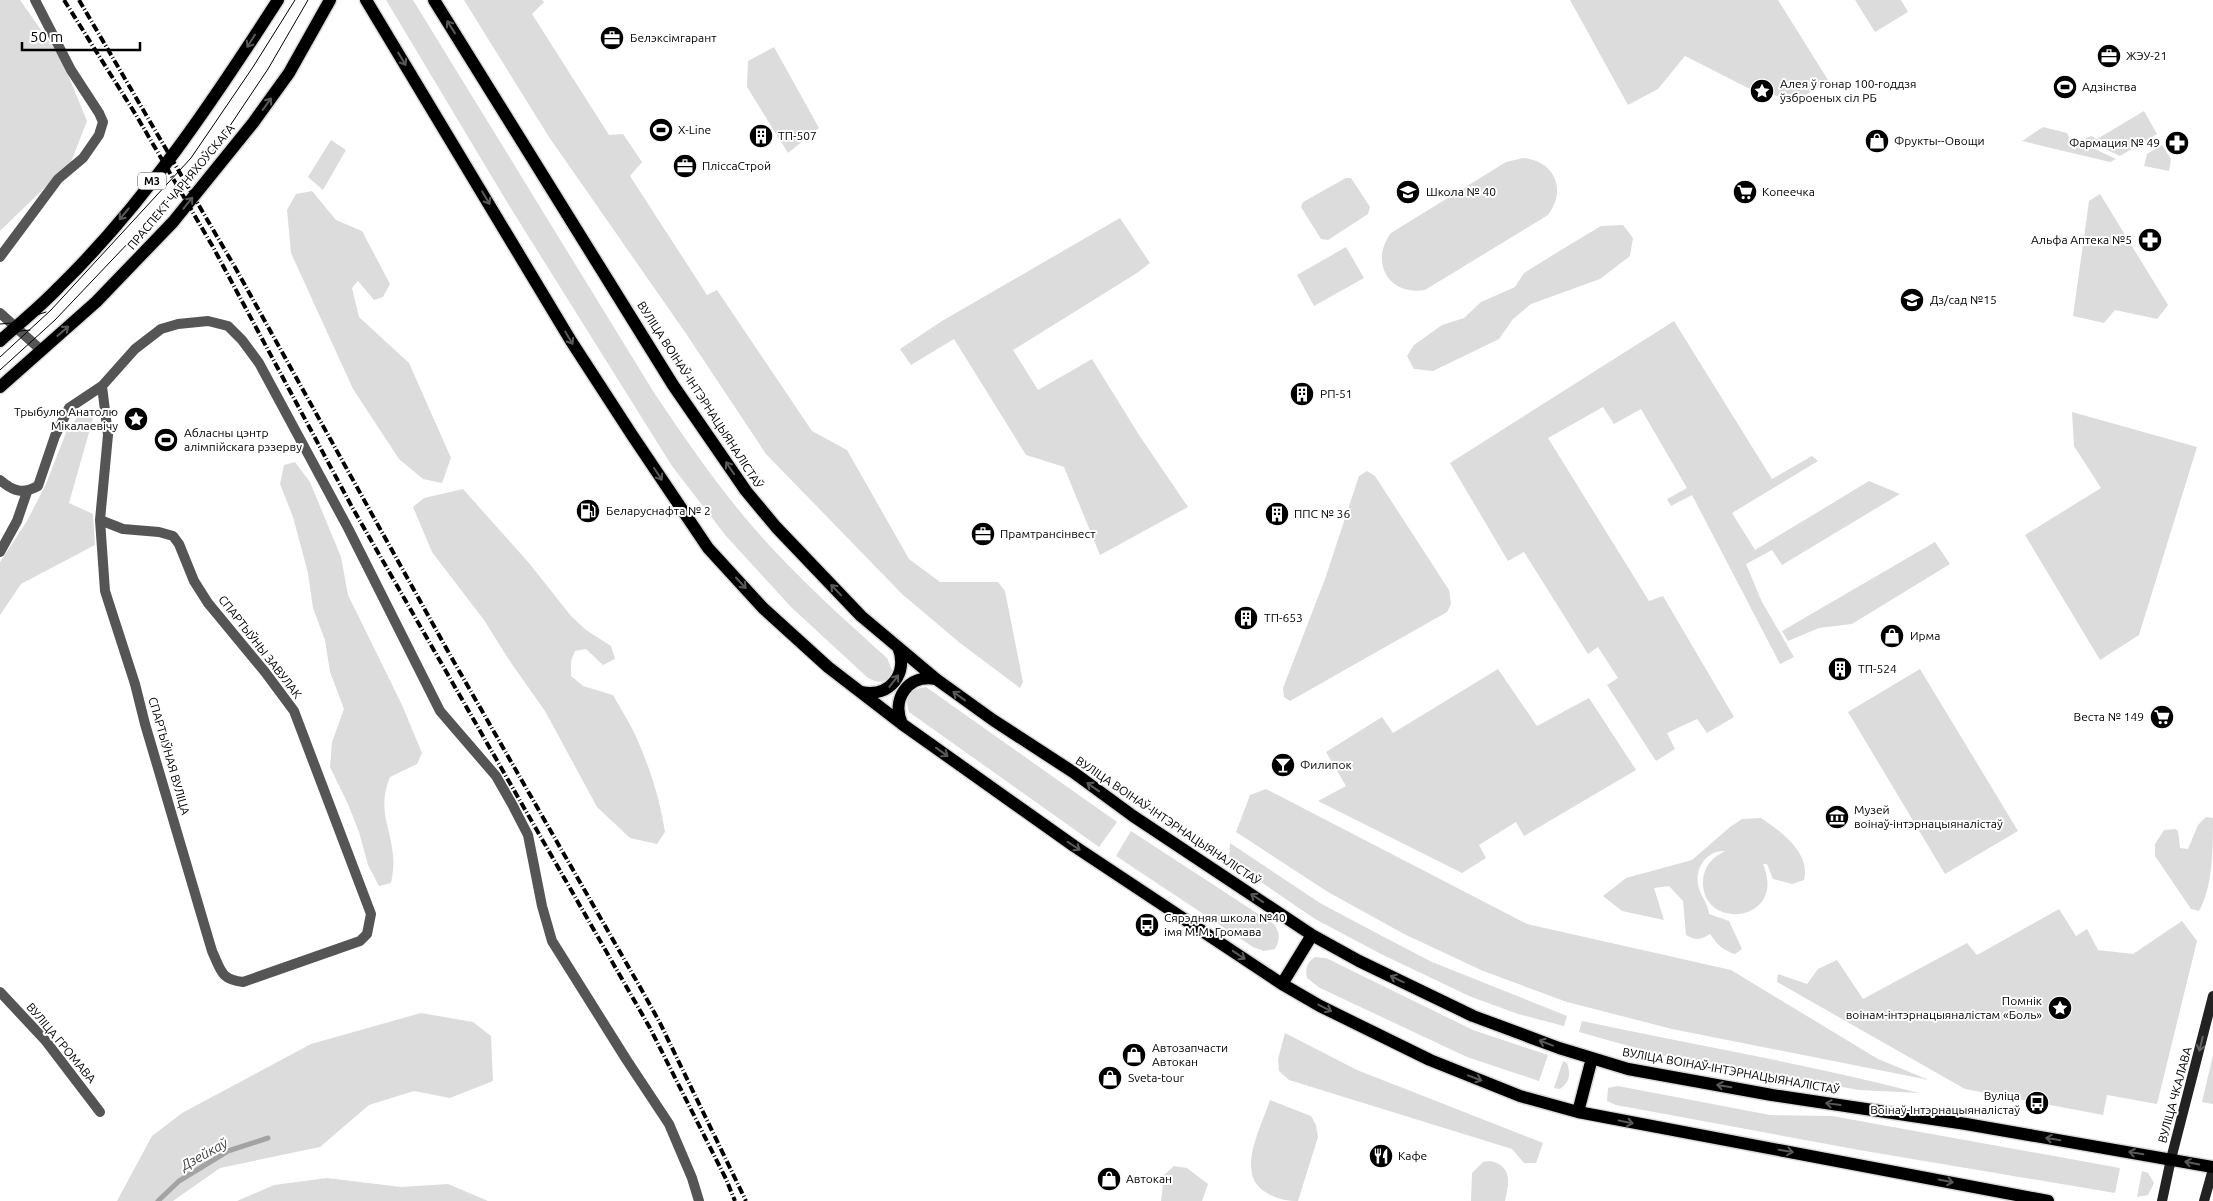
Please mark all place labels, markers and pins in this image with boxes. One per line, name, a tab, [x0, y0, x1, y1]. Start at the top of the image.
office icon: Белэксімгарант	[599, 25, 625, 51]
place label: Белэксімгарант	[630, 31, 717, 44]
office icon: ЖЭУ-21	[2096, 43, 2122, 69]
place label: ЖЭУ-21	[2126, 49, 2167, 62]
sports icon: Адзінства	[2052, 74, 2078, 100]
place label: Алея ў гонар 100-годдзя ўзброеных сіл РБ	[1780, 77, 1916, 104]
place icon: Алея ў гонар 100-годдзя ўзброеных сіл РБ	[1749, 78, 1775, 104]
place label: Адзінства	[2082, 80, 2137, 93]
sports icon: X-Line	[648, 117, 674, 143]
place label: X-Line	[678, 123, 711, 136]
building icon: ТП-507	[748, 123, 774, 149]
shop icon: Фрукты--Овощи	[1864, 128, 1890, 154]
place label: ТП-507	[778, 129, 817, 142]
pharmacy icon: Фармация № 49	[2164, 130, 2190, 156]
place label: Фрукты--Овощи	[1894, 134, 1985, 147]
place label: Фармация № 49	[2069, 136, 2160, 149]
office icon: ПліссаСтрой	[672, 153, 698, 179]
place label: ПліссаСтрой	[702, 159, 771, 172]
school or university icon: Школа № 40	[1395, 179, 1421, 205]
supermarket icon: Копеечка	[1732, 179, 1758, 205]
place label: Школа № 40	[1426, 185, 1496, 198]
place label: Копеечка	[1762, 185, 1815, 198]
pharmacy icon: Альфа Аптека №5	[2137, 227, 2163, 253]
place label: Альфа Аптека №5	[2031, 233, 2132, 246]
school or university icon: Дз/сад №15	[1899, 287, 1925, 313]
place label: Дз/сад №15	[1930, 293, 1997, 306]
building icon: РП-51	[1289, 381, 1315, 407]
place label: РП-51	[1320, 387, 1352, 400]
place label: Трыбулю Анатолю Мікалаевічу	[14, 405, 118, 432]
place icon: Трыбулю Анатолю Мікалаевічу	[123, 406, 149, 432]
place label: Абласны цэнтр алімпійскага рэзерву	[184, 426, 302, 453]
sports icon: Абласны цэнтр алімпійскага рэзерву	[153, 427, 179, 453]
fuel station icon: Беларуснафта № 2	[575, 498, 601, 524]
building icon: ППС № 36	[1264, 501, 1290, 527]
place label: Беларуснафта № 2	[606, 504, 711, 517]
place label: ППС № 36	[1294, 507, 1350, 520]
office icon: Прамтрансінвест	[970, 521, 996, 547]
place label: Прамтрансінвест	[1000, 527, 1096, 540]
building icon: ТП-653	[1233, 605, 1259, 631]
place label: ТП-653	[1264, 611, 1303, 624]
shop icon: Ирма	[1879, 623, 1905, 649]
place label: Ирма	[1910, 629, 1940, 642]
building icon: ТП-524	[1827, 656, 1853, 682]
place label: ТП-524	[1858, 662, 1897, 675]
supermarket icon: Веста № 149	[2149, 704, 2175, 730]
place label: Веста № 149	[2074, 710, 2144, 723]
bar icon: Филипок	[1270, 752, 1296, 778]
place label: Филипок	[1300, 758, 1352, 771]
place label: Музей воінаў-інтэрнацыяналістаў	[1854, 803, 2003, 830]
museum icon: Музей воінаў-інтэрнацыяналістаў	[1824, 804, 1850, 830]
place label: Сярэдняя школа №40 імя М.М. Громава	[1164, 911, 1286, 938]
bus stop icon: Сярэдняя школа №40 імя М.М. Громава	[1134, 912, 1160, 938]
place label: Помнік воінам-інтэрнацыяналістам «Боль»	[1846, 994, 2042, 1021]
place icon: Помнік воінам-інтэрнацыяналістам «Боль»	[2047, 995, 2073, 1021]
place label: Автозапчасти Автокан	[1152, 1041, 1228, 1068]
shop icon: Автозапчасти Автокан	[1121, 1042, 1147, 1068]
shop icon: Sveta-tour	[1097, 1065, 1123, 1091]
place label: Sveta-tour	[1128, 1071, 1184, 1084]
place label: Вуліца Воінаў-Інтэрнацыяналістаў	[1870, 1089, 2020, 1116]
bus stop icon: Вуліца Воінаў-Інтэрнацыяналістаў	[2024, 1090, 2050, 1116]
restaurant icon: Кафе	[1368, 1143, 1394, 1169]
place label: Кафе	[1398, 1149, 1427, 1162]
shop icon: Автокан	[1096, 1166, 1122, 1192]
place label: Автокан	[1126, 1172, 1172, 1185]

